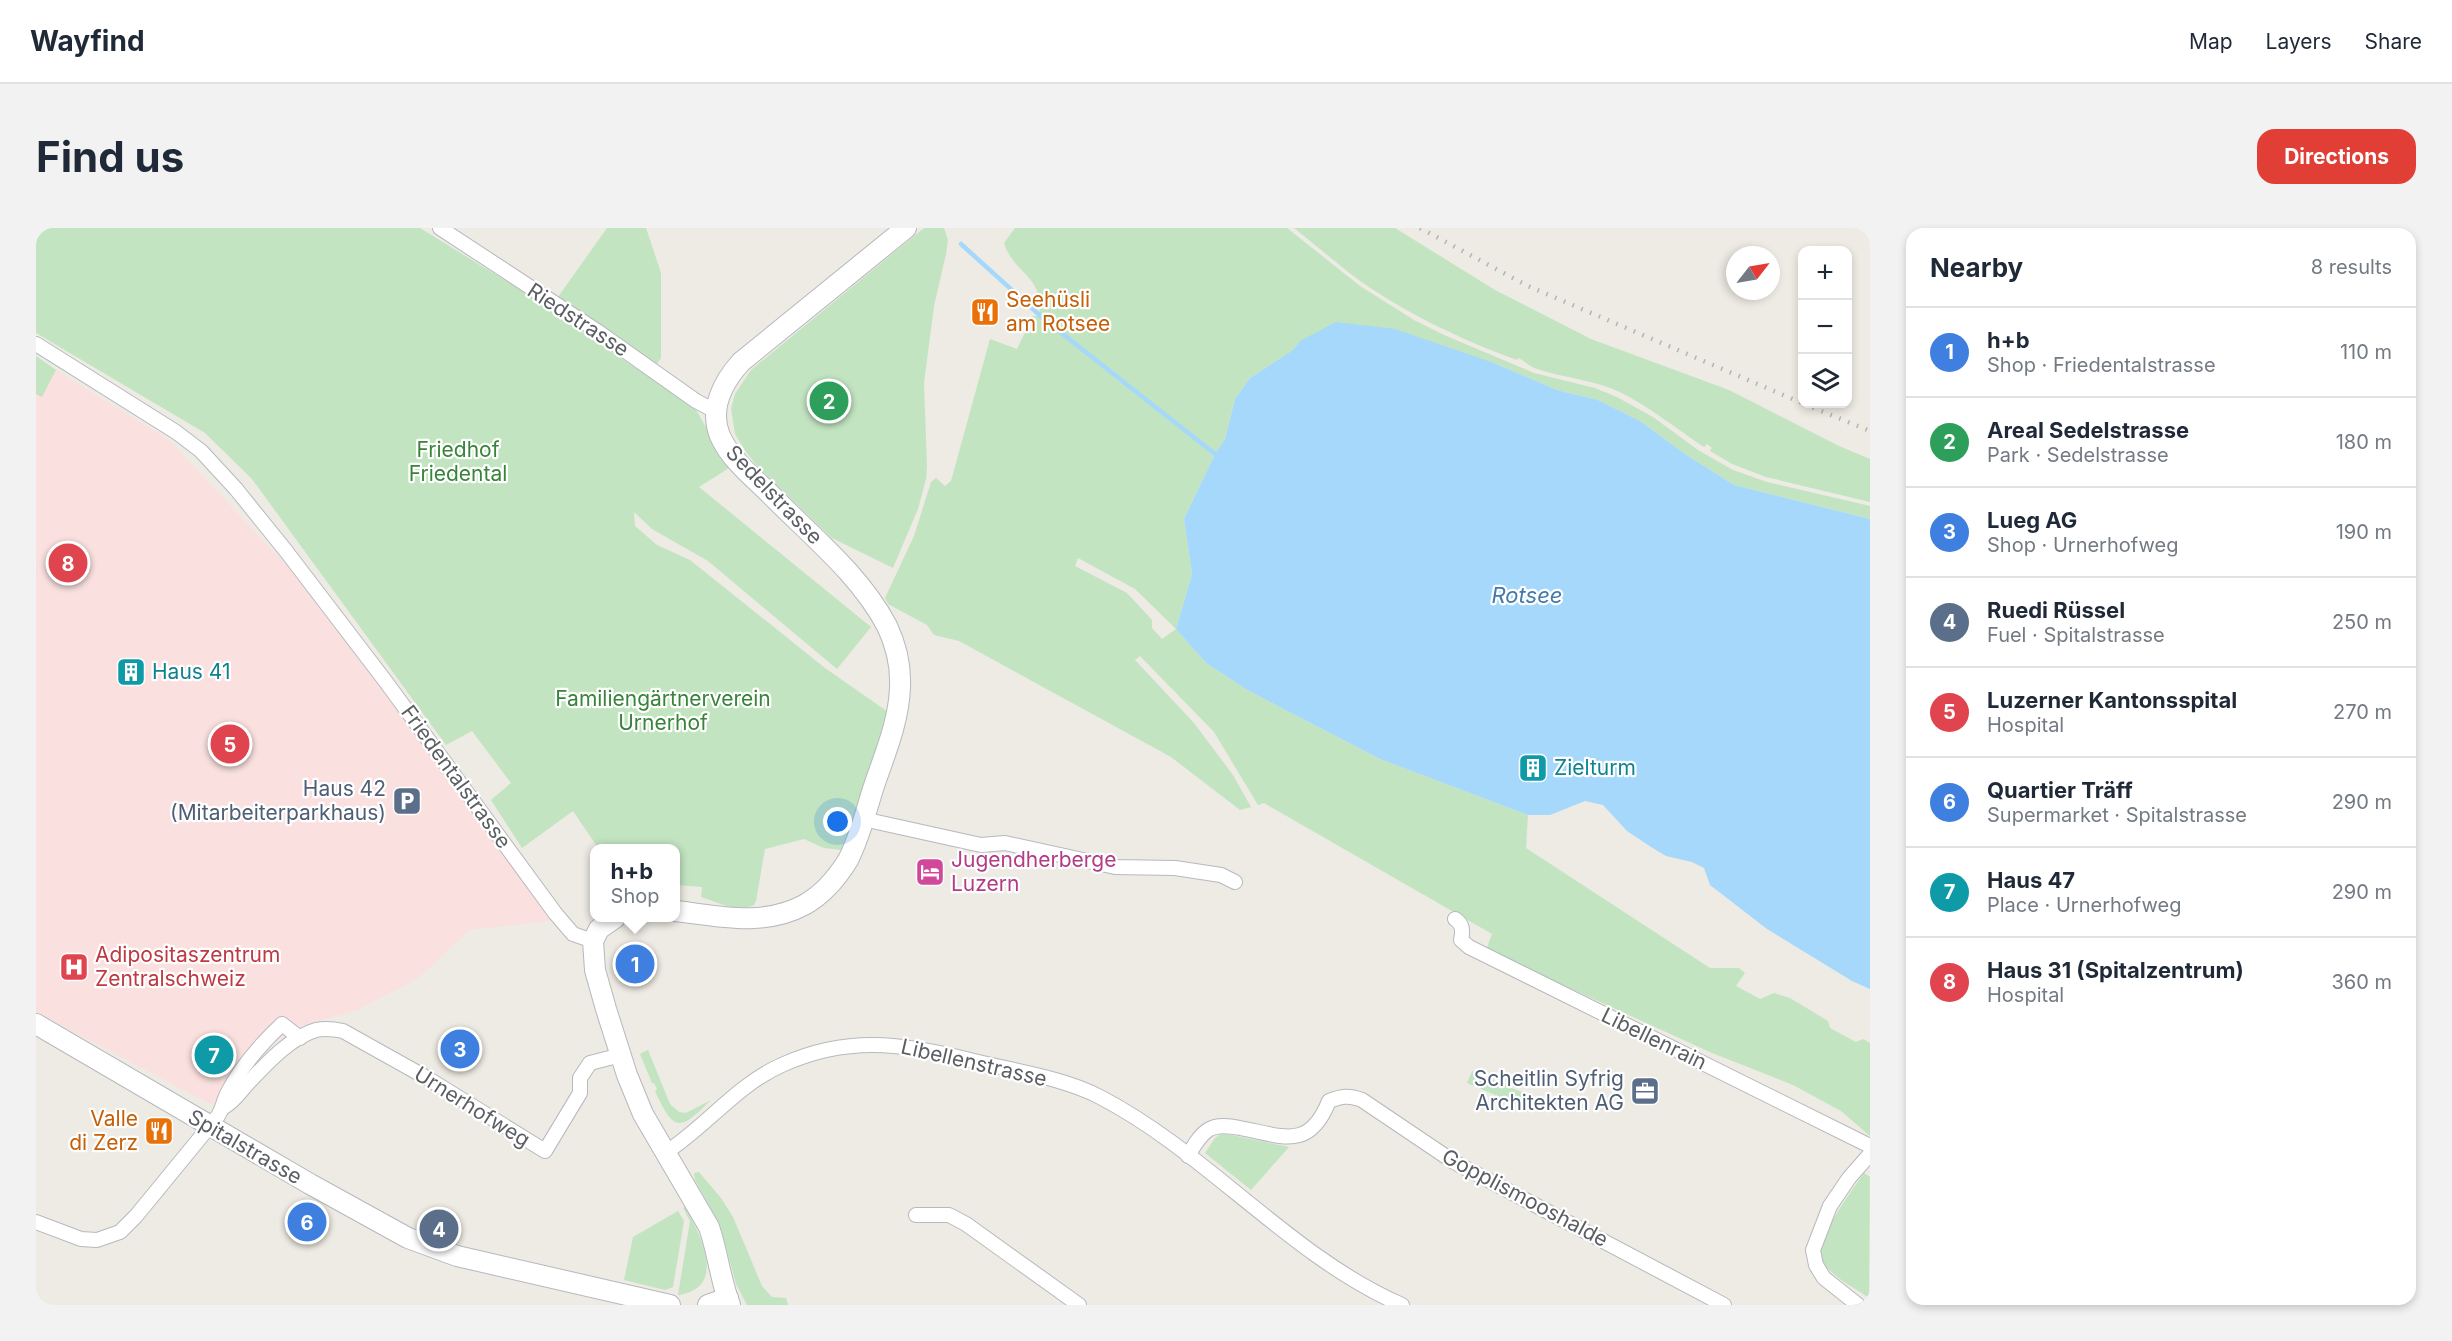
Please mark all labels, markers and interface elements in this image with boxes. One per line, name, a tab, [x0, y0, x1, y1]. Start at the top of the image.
text: Wayfind	[30, 24, 145, 58]
text: Map	[2189, 29, 2233, 54]
text: Layers	[2266, 29, 2332, 54]
text: Share	[2365, 29, 2422, 54]
button: Directions	[2257, 129, 2416, 184]
text: Find us	[36, 131, 184, 182]
north arrow	[1726, 246, 1780, 300]
map controls	[1798, 246, 1852, 408]
button: +	[1798, 246, 1852, 300]
text: Nearby	[1930, 252, 2023, 283]
text: 8 results	[2311, 255, 2392, 279]
street label: Riedstrasse	[523, 278, 634, 362]
place label: Seehüsli am Rotsee	[1006, 287, 1110, 336]
restaurant icon: Seehüsli am Rotsee	[969, 296, 1001, 328]
button: −	[1798, 300, 1852, 354]
text: h+b	[1987, 327, 2030, 353]
text: 1	[1945, 340, 1954, 364]
text: 110 m	[2340, 340, 2392, 364]
text: Shop · Friedentalstrasse	[1987, 353, 2216, 377]
button: layers	[1798, 354, 1852, 408]
pin: 2	[810, 378, 848, 423]
text: Areal Sedelstrasse	[1987, 417, 2189, 443]
text: 2	[1943, 430, 1956, 454]
text: 180 m	[2336, 430, 2392, 454]
park label: Friedhof Friedental	[409, 437, 507, 486]
street label: Sedelstrasse	[721, 440, 828, 549]
text: Park · Sedelstrasse	[1987, 443, 2169, 467]
text: Lueg AG	[1987, 507, 2077, 533]
text: 3	[1943, 520, 1956, 544]
text: 190 m	[2336, 520, 2392, 544]
text: Shop · Urnerhofweg	[1987, 533, 2178, 557]
pin: 8	[48, 540, 87, 586]
water label: Rotsee	[1492, 582, 1562, 608]
text: Ruedi Rüssel	[1987, 597, 2125, 623]
text: 4	[1943, 610, 1956, 634]
text: 250 m	[2332, 610, 2392, 634]
text: Fuel · Spitalstrasse	[1987, 623, 2165, 647]
building icon: Haus 41	[115, 656, 147, 688]
place label: Haus 41	[152, 659, 231, 684]
park label: Familiengärtnerverein Urnerhof	[555, 686, 771, 735]
text: Luzerner Kantonsspital	[1987, 687, 2237, 713]
street label: Friedentalstrasse	[396, 700, 517, 853]
text: 5	[1943, 700, 1956, 724]
text: 270 m	[2333, 700, 2392, 724]
text: Hospital	[1987, 713, 2064, 737]
pin: 5	[210, 722, 250, 766]
building icon: Zielturm	[1517, 752, 1549, 784]
place label: Zielturm	[1554, 755, 1636, 780]
place label: Haus 42 (Mitarbeiterparkhaus)	[170, 776, 386, 825]
text: Quartier Träff	[1987, 777, 2133, 803]
parking icon: Haus 42 (Mitarbeiterparkhaus)	[391, 785, 423, 817]
text: 6	[1943, 790, 1956, 814]
text: 290 m	[2332, 790, 2392, 814]
text: Supermarket · Spitalstrasse	[1987, 803, 2247, 827]
your location	[823, 807, 852, 836]
popup	[590, 844, 680, 922]
place label: Jugendherberge Luzern	[951, 847, 1116, 896]
hotel icon: Jugendherberge Luzern	[914, 856, 946, 888]
text: h+b	[611, 858, 653, 884]
text: Haus 47	[1987, 867, 2075, 893]
text: 7	[1944, 880, 1955, 904]
text: 290 m	[2332, 880, 2392, 904]
text: Shop	[611, 884, 659, 908]
text: Place · Urnerhofweg	[1987, 893, 2181, 917]
place label: Adipositaszentrum Zentralschweiz	[95, 942, 280, 991]
pin: 1	[616, 942, 654, 986]
hospital icon: Adipositaszentrum Zentralschweiz	[58, 951, 90, 983]
text: Haus 31 (Spitalzentrum)	[1987, 957, 2244, 983]
text: 8	[1943, 970, 1956, 994]
text: 360 m	[2331, 970, 2392, 994]
text: Hospital	[1987, 983, 2064, 1007]
street label: Libellenrain	[1597, 1002, 1711, 1075]
pin: 3	[440, 1026, 480, 1072]
pin: 7	[194, 1032, 234, 1078]
street label: Libellenstrasse	[899, 1034, 1049, 1091]
street label: Urnerhofweg	[410, 1061, 535, 1152]
place label: Scheitlin Syfrig Architekten AG	[1474, 1066, 1624, 1115]
office icon: Scheitlin Syfrig Architekten AG	[1629, 1075, 1661, 1107]
street label: Spitalstrasse	[184, 1104, 307, 1189]
place label: Valle di Zerz	[69, 1106, 138, 1155]
restaurant icon: Valle di Zerz	[143, 1115, 175, 1147]
street label: Gopplismooshalde	[1438, 1143, 1612, 1252]
pin: 6	[288, 1200, 326, 1244]
pin: 4	[420, 1206, 458, 1252]

